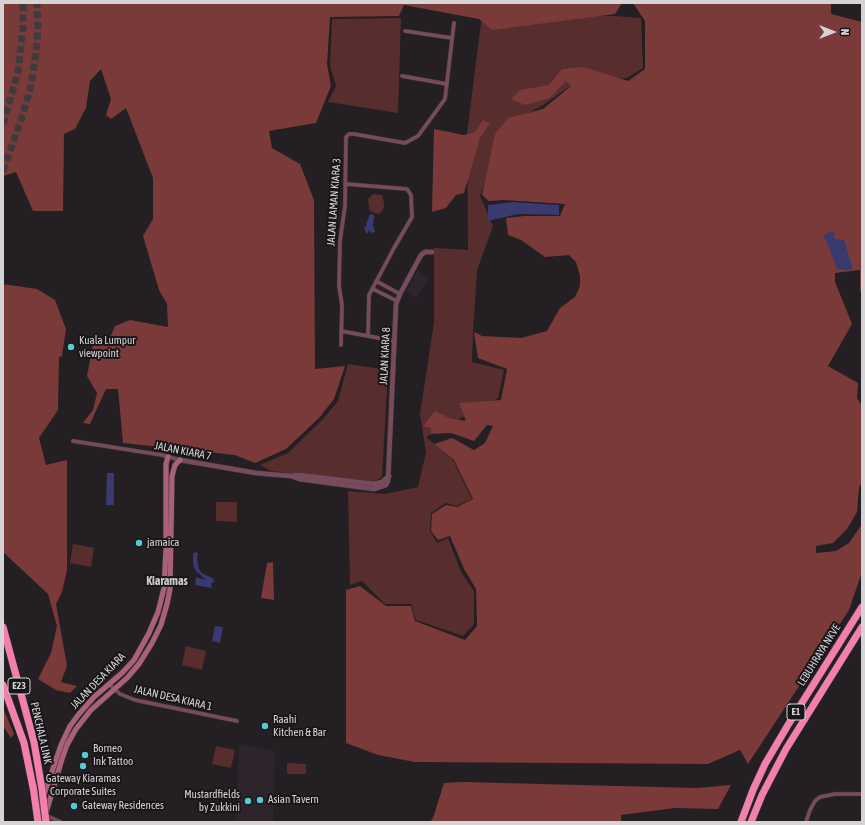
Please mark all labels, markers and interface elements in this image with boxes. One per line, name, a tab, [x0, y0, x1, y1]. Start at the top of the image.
north arrow	[813, 12, 853, 52]
text: N	[839, 29, 851, 35]
street label: JALAN LAMAN KIARA 3	[324, 158, 344, 246]
street label: JALAN KIARA 8	[377, 327, 393, 385]
place label: Kuala Lumpur viewpoint	[79, 334, 136, 360]
marker: Kuala Lumpur viewpoint	[66, 342, 76, 352]
street label: JALAN KIARA 7	[153, 439, 213, 463]
place label: jamaica	[147, 536, 179, 550]
marker: jamaica	[134, 538, 144, 548]
district label: Kiaramas	[146, 574, 188, 588]
street label: LEBUHRAYA NKVE	[795, 622, 843, 688]
street label: JALAN DESA KIARA	[68, 650, 128, 712]
road number: E23	[8, 678, 30, 694]
street label: JALAN DESA KIARA 1	[133, 683, 213, 713]
street label: PENCHALA LINK	[27, 701, 55, 765]
road number: E1	[787, 704, 805, 720]
place label: Raahi Kitchen & Bar	[273, 713, 326, 739]
marker: Raahi Kitchen & Bar	[260, 721, 270, 731]
place label: Borneo Ink Tattoo	[93, 742, 133, 768]
marker: Borneo Ink Tattoo	[80, 750, 90, 760]
marker: Gateway Kiaramas Corporate Suites	[78, 761, 88, 771]
place label: Gateway Kiaramas Corporate Suites	[46, 772, 120, 798]
place label: Mustardfields by Zukkini	[184, 788, 240, 814]
place label: Asian Tavern	[268, 793, 319, 807]
marker: Asian Tavern	[255, 795, 265, 805]
marker: Mustardfields by Zukkini	[243, 796, 253, 806]
place label: Gateway Residences	[82, 799, 164, 813]
marker: Gateway Residences	[69, 801, 79, 811]

